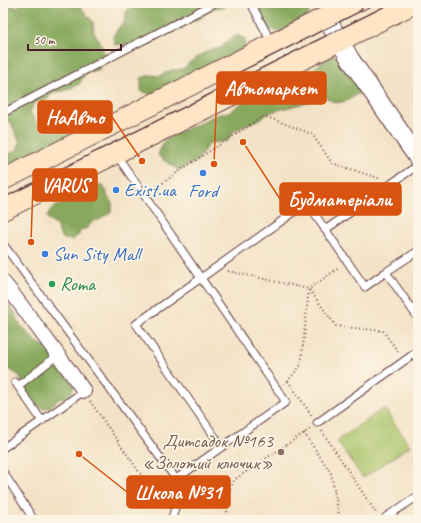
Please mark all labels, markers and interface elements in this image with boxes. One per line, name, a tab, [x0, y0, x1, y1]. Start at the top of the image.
scale bar	[28, 26, 121, 52]
text: 50 m	[34, 32, 56, 48]
callout: Автомаркет	[217, 72, 326, 104]
text: Автомаркет	[225, 76, 318, 101]
callout: НаАвто	[38, 101, 112, 133]
text: НаАвто	[46, 105, 106, 130]
marker: Ford	[198, 168, 208, 178]
callout: VARUS	[33, 169, 97, 201]
text: VARUS	[41, 173, 92, 198]
place label: Exist.ua	[124, 178, 177, 202]
place label: Ford	[188, 179, 221, 203]
callout: Будматеріали	[280, 183, 401, 215]
marker: Exist.ua	[111, 185, 121, 195]
text: Будматеріали	[288, 187, 393, 212]
place label: Sun Sity Mall	[53, 242, 144, 266]
marker: Sun Sity Mall	[40, 249, 50, 259]
place label: Roma	[60, 272, 96, 296]
marker: Roma	[47, 279, 57, 289]
place label: Дитсадок №163 «Золотий ключик»	[142, 429, 274, 475]
marker: Дитсадок №163 «Золотий ключик»	[276, 447, 286, 457]
callout: Школа №31	[127, 476, 230, 508]
text: Школа №31	[134, 480, 224, 505]

